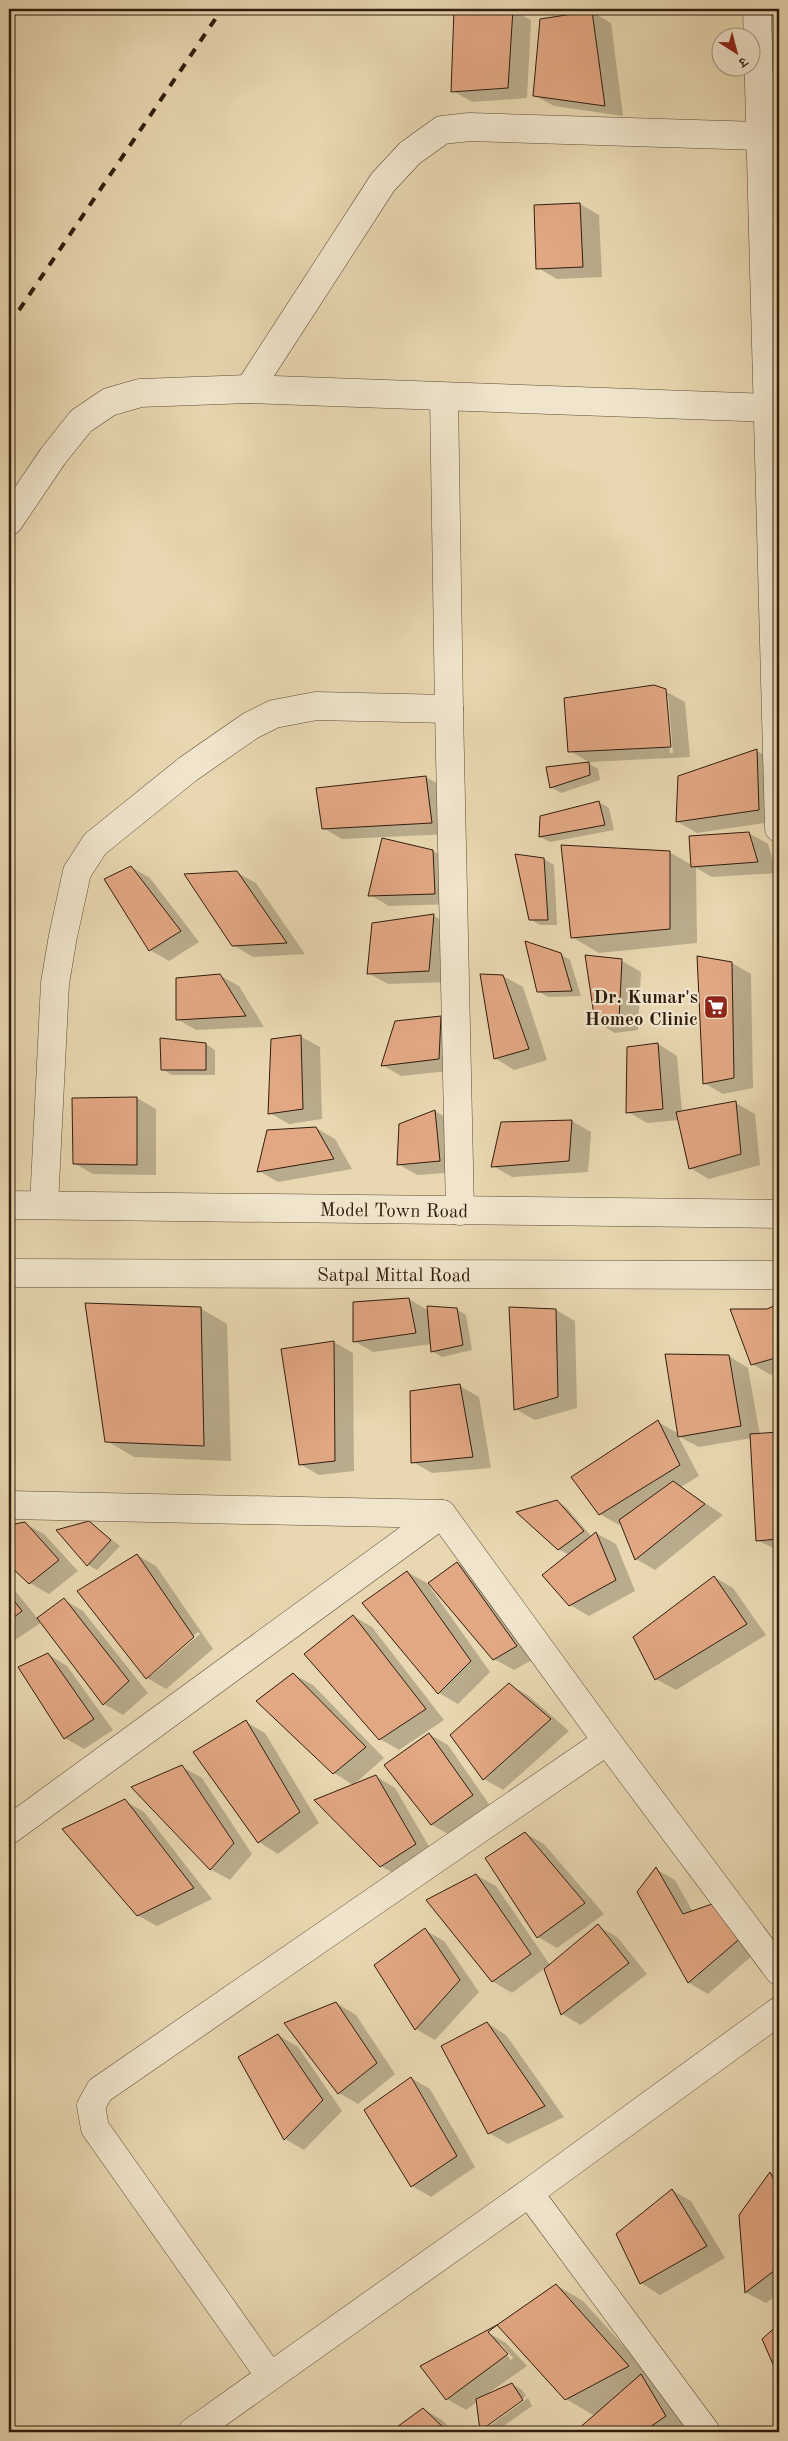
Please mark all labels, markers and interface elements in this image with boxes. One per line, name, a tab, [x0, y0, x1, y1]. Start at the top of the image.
north arrow	[710, 28, 760, 78]
text: उ	[735, 53, 751, 70]
place label: Dr. Kumar's Homeo Clinic	[585, 989, 698, 1030]
supermarket icon: Dr. Kumar's Homeo Clinic	[703, 994, 729, 1020]
street label: Model Town Road	[320, 1202, 468, 1222]
street label: Satpal Mittal Road	[317, 1267, 471, 1286]

